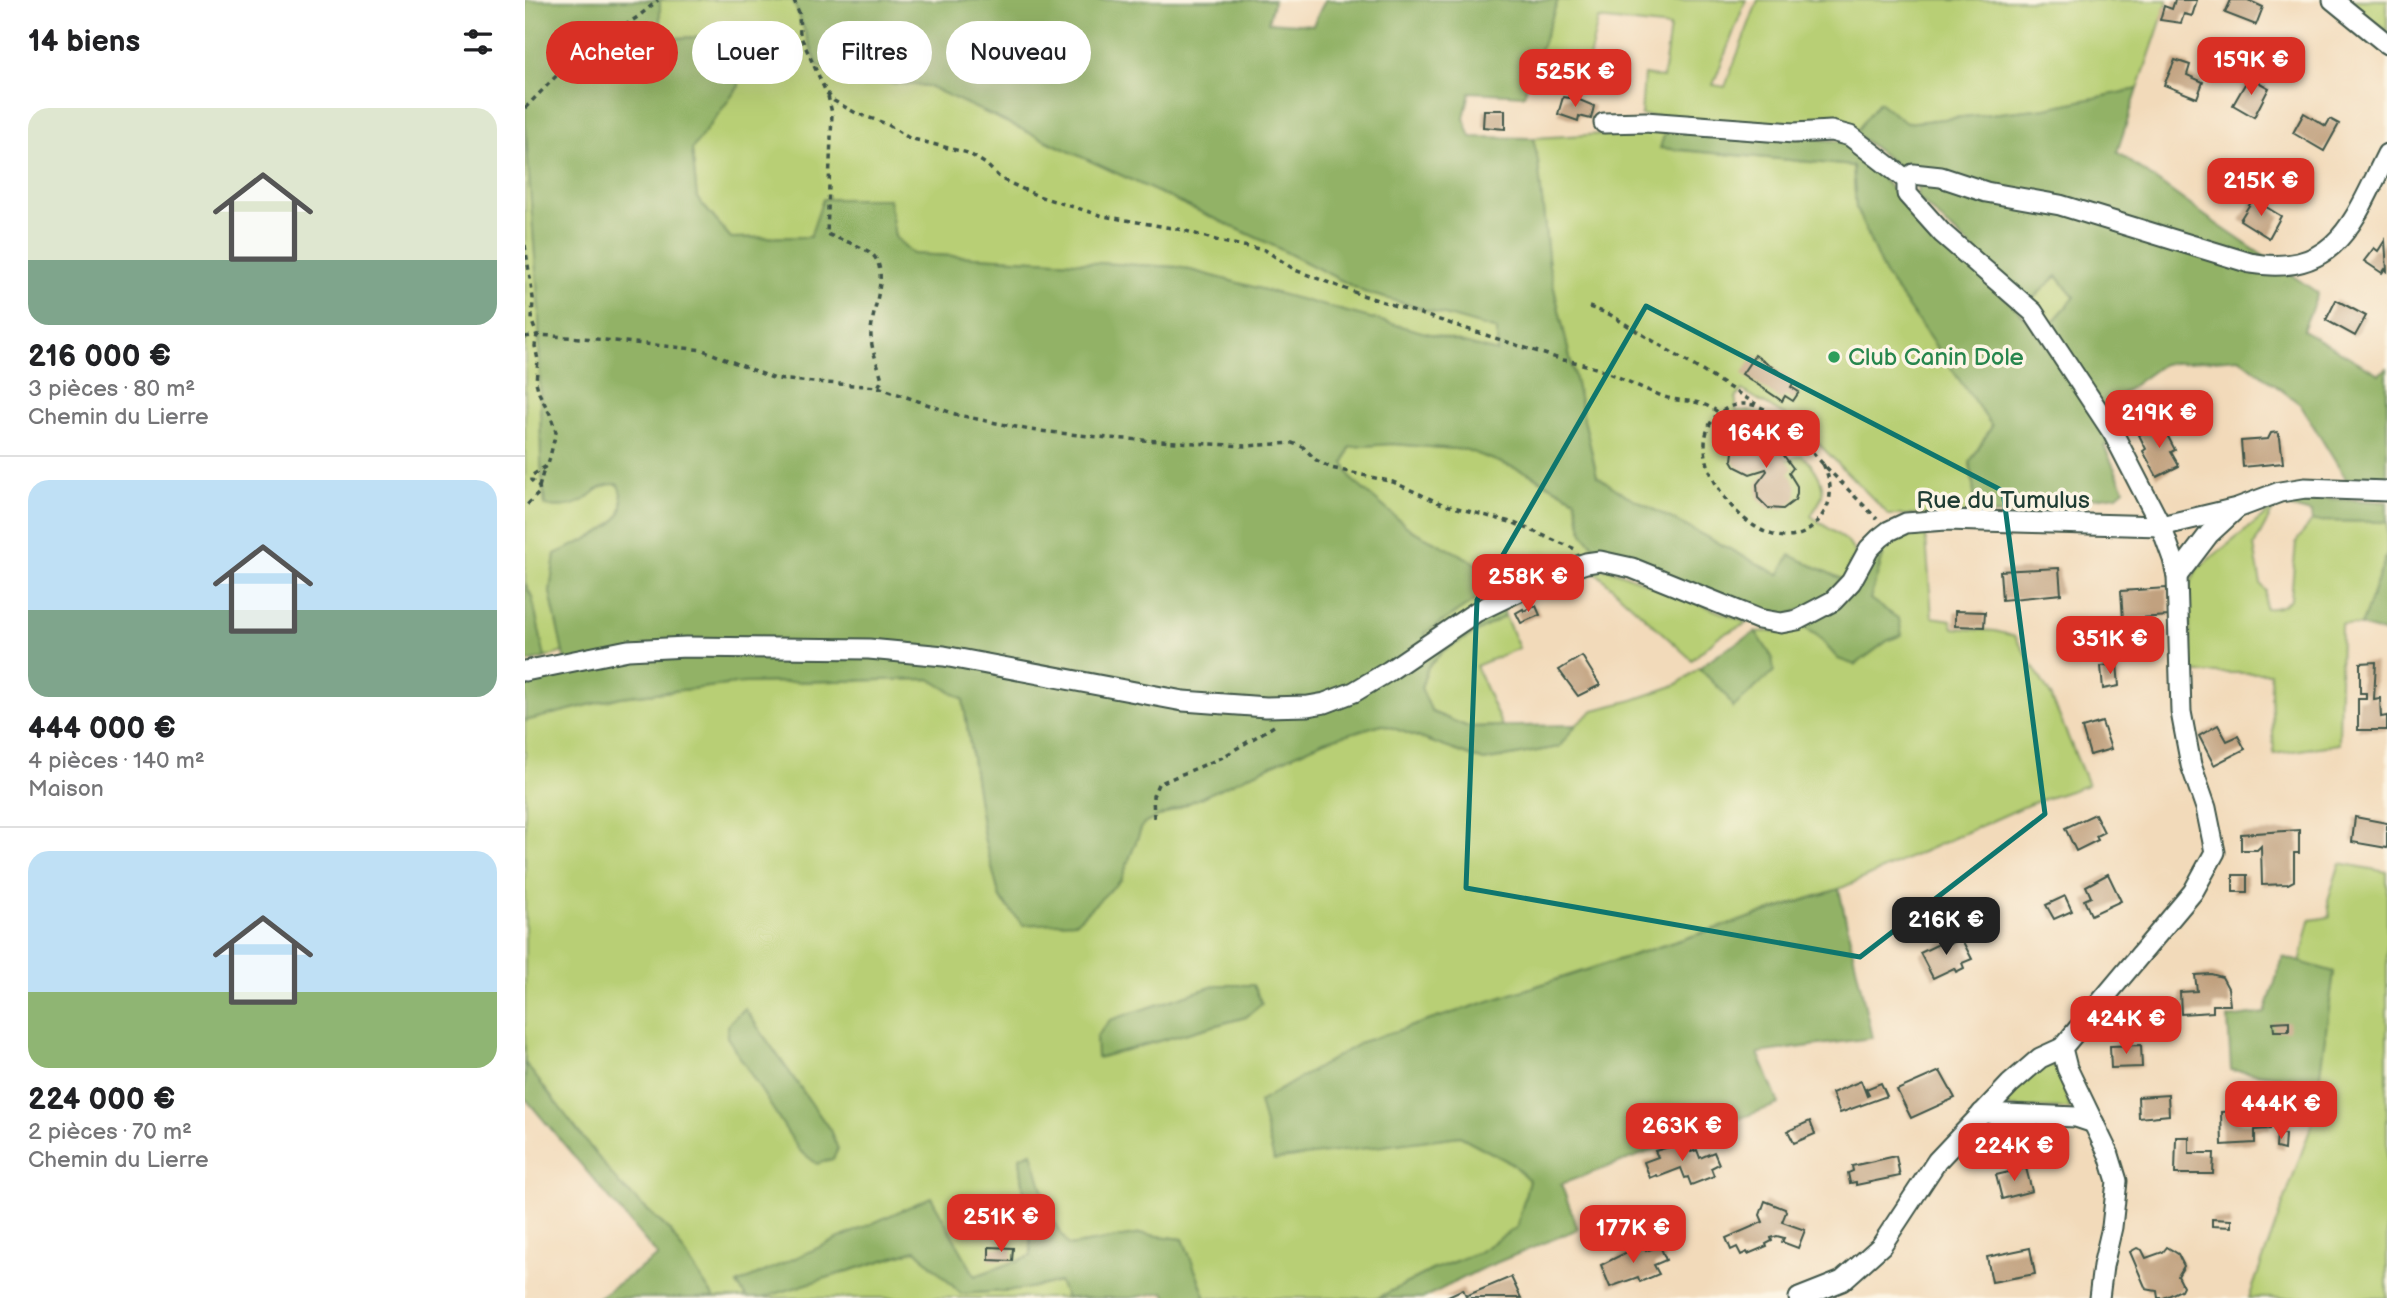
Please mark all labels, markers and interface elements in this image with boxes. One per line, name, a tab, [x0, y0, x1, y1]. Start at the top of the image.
chip: Acheter	[546, 21, 678, 84]
chip: Louer	[692, 21, 803, 84]
chip: Filtres	[817, 21, 932, 84]
chip: Nouveau	[946, 21, 1091, 84]
icon: filters	[459, 23, 497, 61]
text: 14 biens	[28, 24, 140, 60]
pin: 159K €	[2194, 38, 2308, 97]
text: 159K €	[2213, 46, 2289, 74]
pin: 525K €	[1518, 50, 1632, 109]
text: 525K €	[1535, 58, 1615, 86]
icon: home	[200, 154, 326, 280]
pin: 215K €	[2204, 158, 2318, 218]
text: 215K €	[2223, 167, 2299, 195]
text: 216 000 €	[28, 339, 171, 375]
place label: Club Canin Dole	[1848, 343, 2024, 372]
marker: Club Canin Dole	[1826, 349, 1842, 365]
text: 3 pièces · 80 m²	[28, 375, 195, 403]
pin: 219K €	[2102, 391, 2216, 450]
text: 219K €	[2121, 399, 2197, 427]
text: Chemin du Lierre	[28, 403, 209, 431]
pin: 164K €	[1709, 410, 1823, 470]
text: 164K €	[1728, 419, 1804, 447]
street label: Rue du Tumulus	[1916, 486, 2090, 515]
icon: home	[200, 526, 326, 652]
pin: 258K €	[1471, 554, 1585, 614]
text: 258K €	[1488, 563, 1568, 591]
pin: 351K €	[2053, 616, 2167, 676]
text: 351K €	[2072, 625, 2148, 653]
text: 444 000 €	[28, 711, 176, 747]
text: 4 pièces · 140 m²	[28, 747, 205, 775]
text: Maison	[28, 775, 104, 803]
icon: home	[200, 897, 326, 1023]
pin: 216K €	[1889, 898, 2003, 957]
text: 216K €	[1908, 906, 1984, 934]
pin: 424K €	[2069, 996, 2183, 1056]
text: 424K €	[2086, 1005, 2166, 1033]
text: 224 000 €	[28, 1082, 175, 1118]
pin: 444K €	[2224, 1082, 2338, 1141]
text: 444K €	[2241, 1090, 2321, 1118]
pin: 263K €	[1625, 1104, 1739, 1163]
text: 263K €	[1642, 1112, 1722, 1140]
text: 2 pièces · 70 m²	[28, 1118, 192, 1146]
pin: 224K €	[1957, 1124, 2071, 1183]
text: 224K €	[1974, 1132, 2054, 1160]
text: Chemin du Lierre	[28, 1146, 209, 1174]
pin: 251K €	[944, 1194, 1058, 1254]
text: 251K €	[963, 1203, 1039, 1231]
pin: 177K €	[1576, 1206, 1690, 1265]
text: 177K €	[1596, 1214, 1670, 1242]

